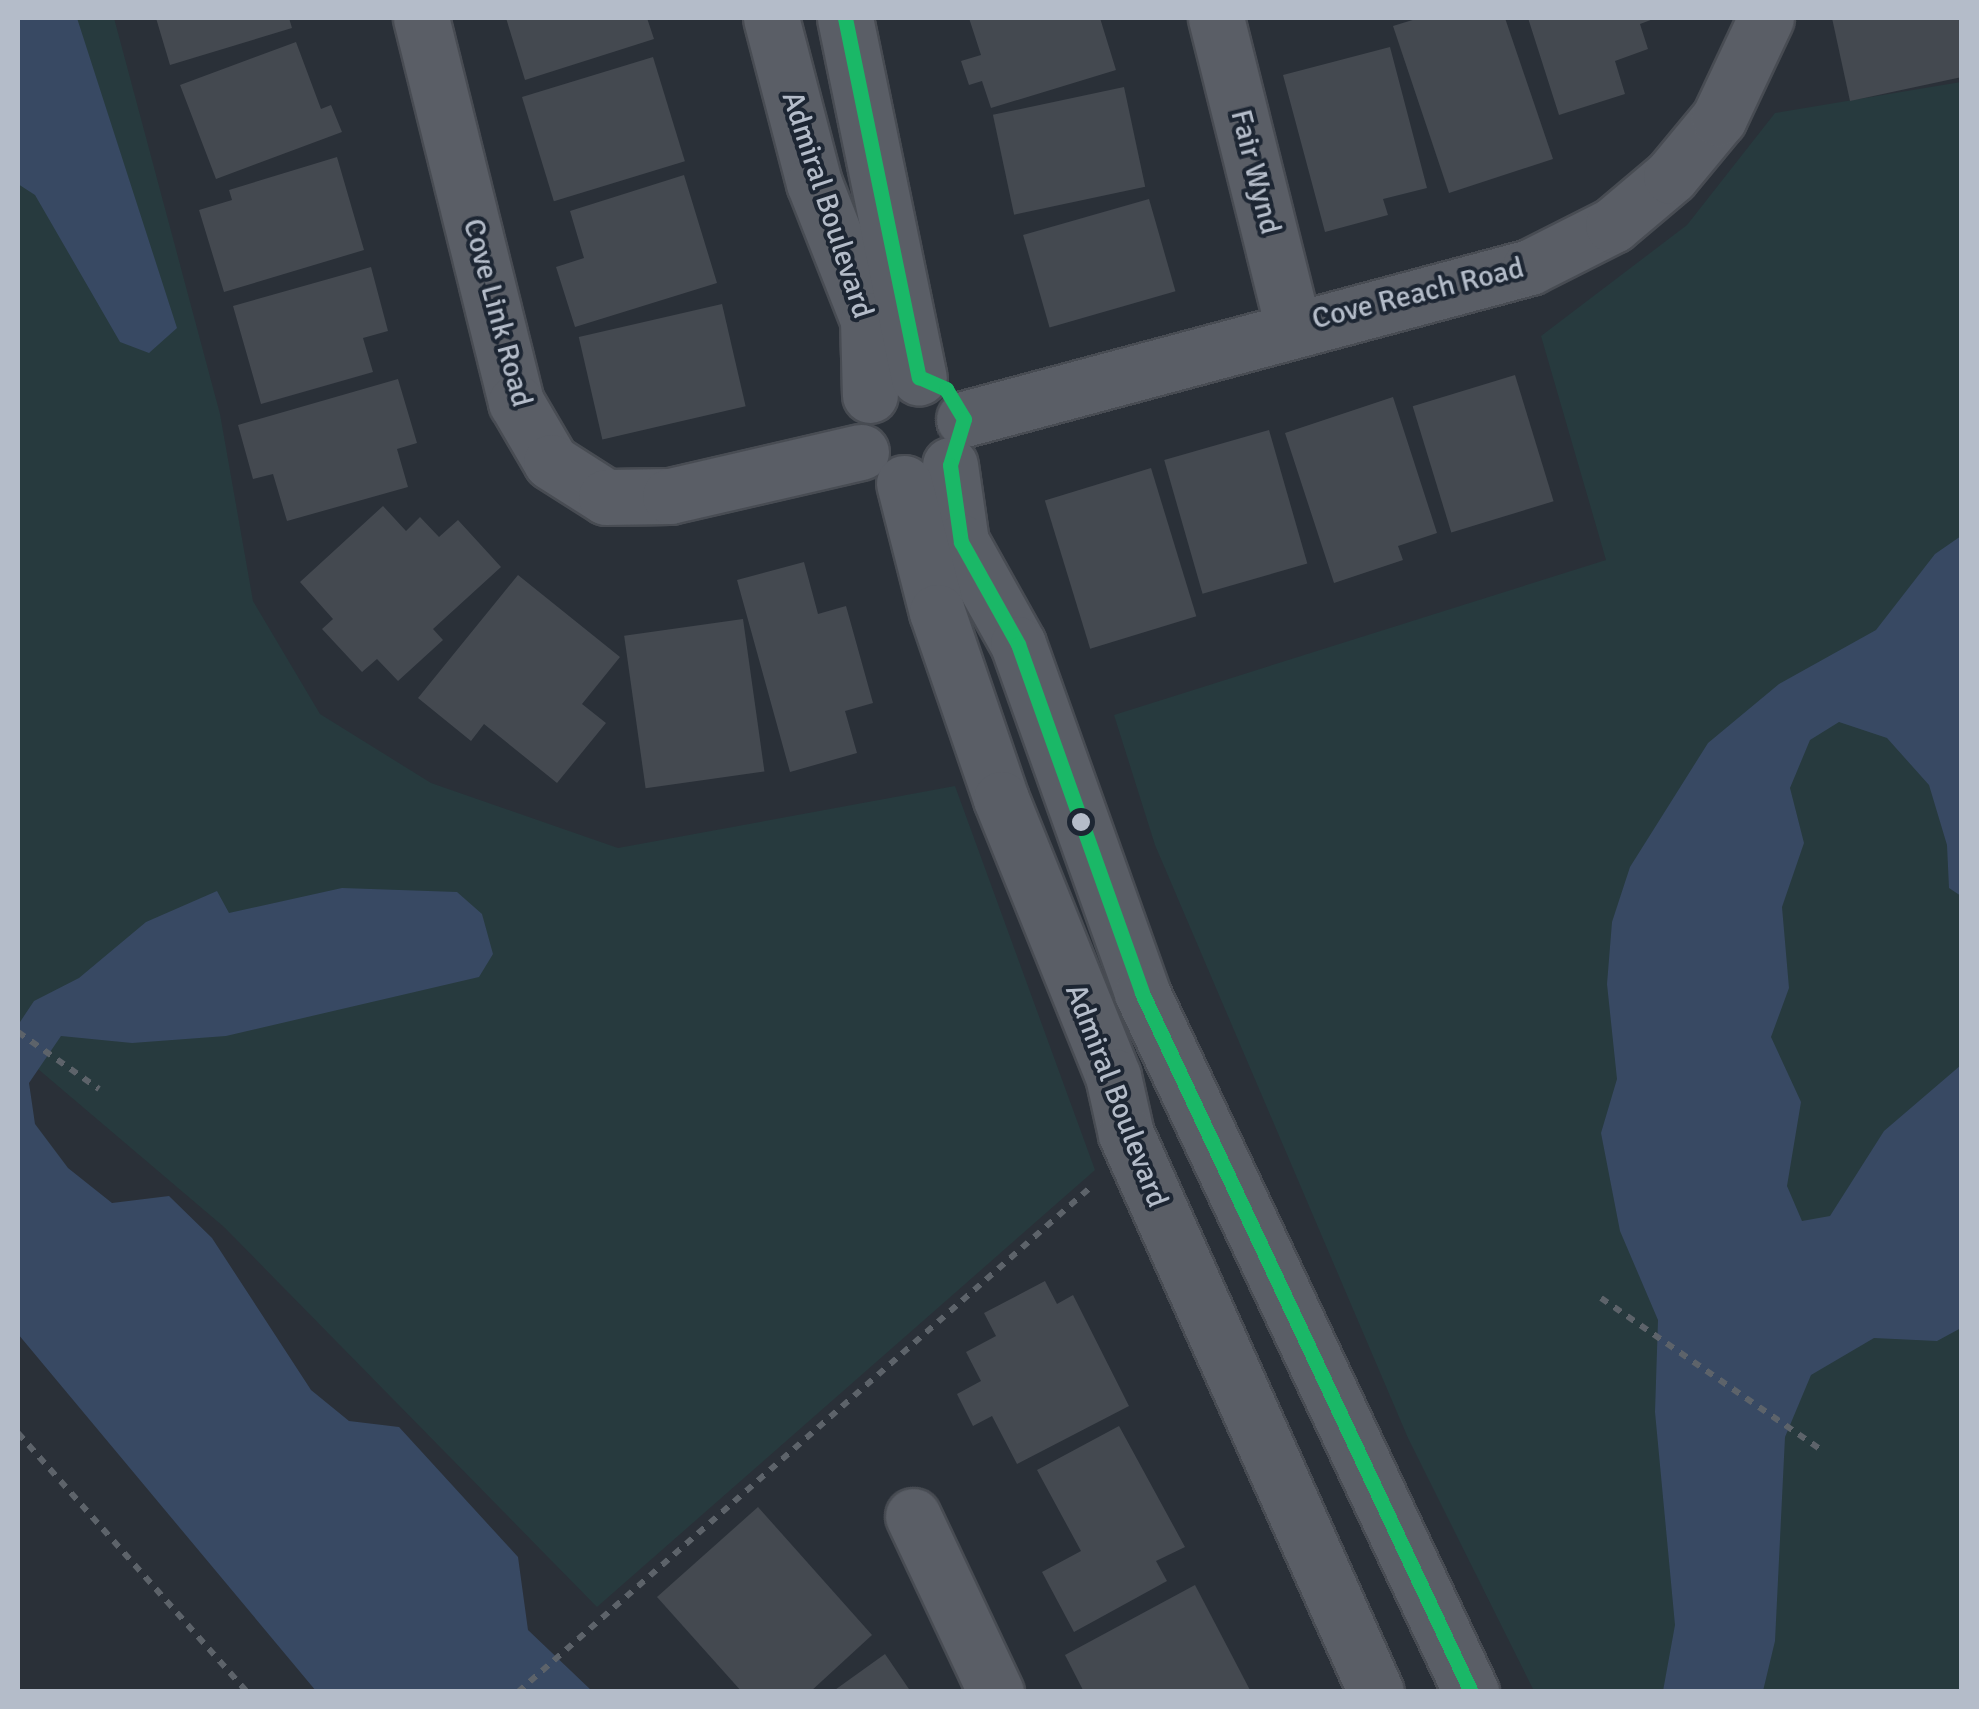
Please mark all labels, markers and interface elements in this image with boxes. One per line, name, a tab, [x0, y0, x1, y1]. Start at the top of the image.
street label: Admiral Boulevard	[773, 87, 881, 323]
street label: Fair Wynd	[1222, 106, 1288, 238]
street label: Cove Link Road	[455, 215, 539, 411]
street label: Cove Reach Road	[1308, 250, 1528, 338]
unlabelled marker	[1071, 812, 1091, 832]
street label: Admiral Boulevard	[1057, 979, 1175, 1213]

